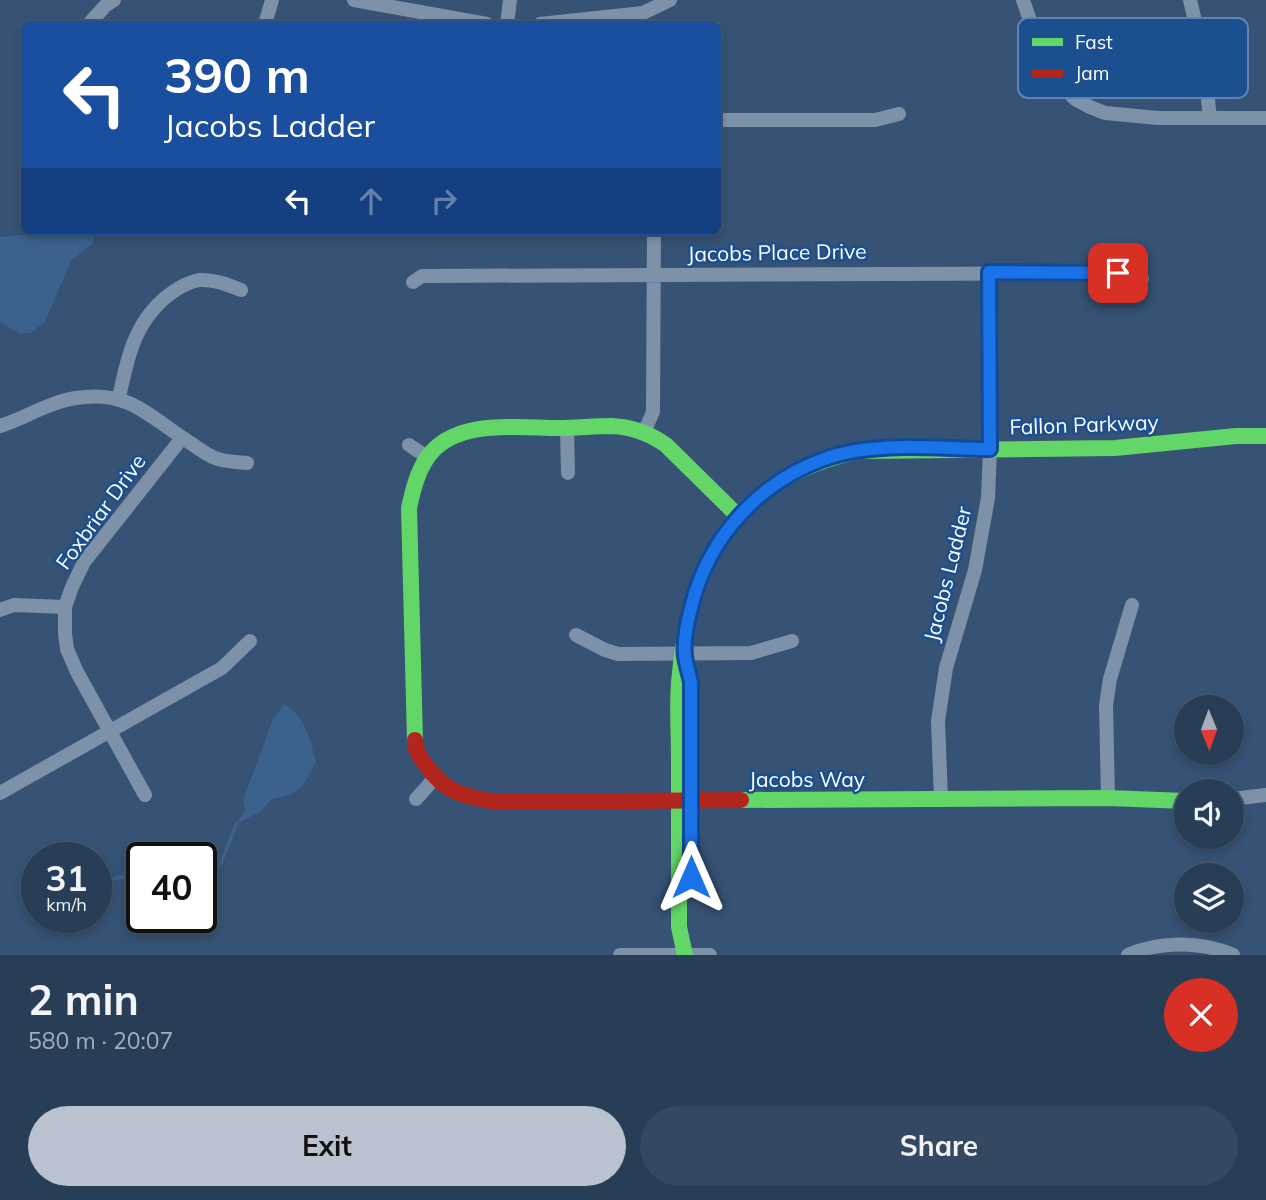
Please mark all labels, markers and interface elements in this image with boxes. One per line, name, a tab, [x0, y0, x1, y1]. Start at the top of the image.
legend	[1018, 18, 1248, 98]
text: Fast	[1075, 30, 1113, 54]
text: 390 m	[164, 44, 310, 105]
icon: left	[49, 49, 140, 140]
text: Jam	[1075, 61, 1109, 85]
text: Jacobs Ladder	[164, 105, 375, 145]
icon: left	[279, 182, 317, 220]
icon: ahead	[352, 182, 390, 220]
icon: right	[425, 182, 463, 220]
street label: Jacobs Place Drive	[687, 237, 867, 267]
pin	[1088, 243, 1148, 303]
icon: arrive	[1099, 254, 1137, 292]
street label: Fallon Parkway	[1009, 408, 1159, 440]
street label: Foxbriar Drive	[50, 449, 151, 574]
street label: Jacobs Ladder	[918, 503, 976, 644]
north arrow	[1174, 695, 1244, 765]
map controls	[1174, 695, 1244, 933]
street label: Jacobs Way	[749, 766, 865, 792]
button: sound	[1174, 779, 1244, 849]
position arrow	[654, 840, 728, 914]
speed limit sign: 40	[126, 842, 217, 933]
text: 31	[45, 856, 88, 900]
button: layers	[1174, 863, 1244, 933]
text: km/h	[46, 893, 87, 916]
text: 2 min	[28, 973, 139, 1026]
button: close	[1164, 978, 1238, 1052]
text: 580 m · 20:07	[28, 1026, 173, 1055]
button: Exit	[28, 1106, 626, 1186]
button: Share	[640, 1106, 1238, 1186]

